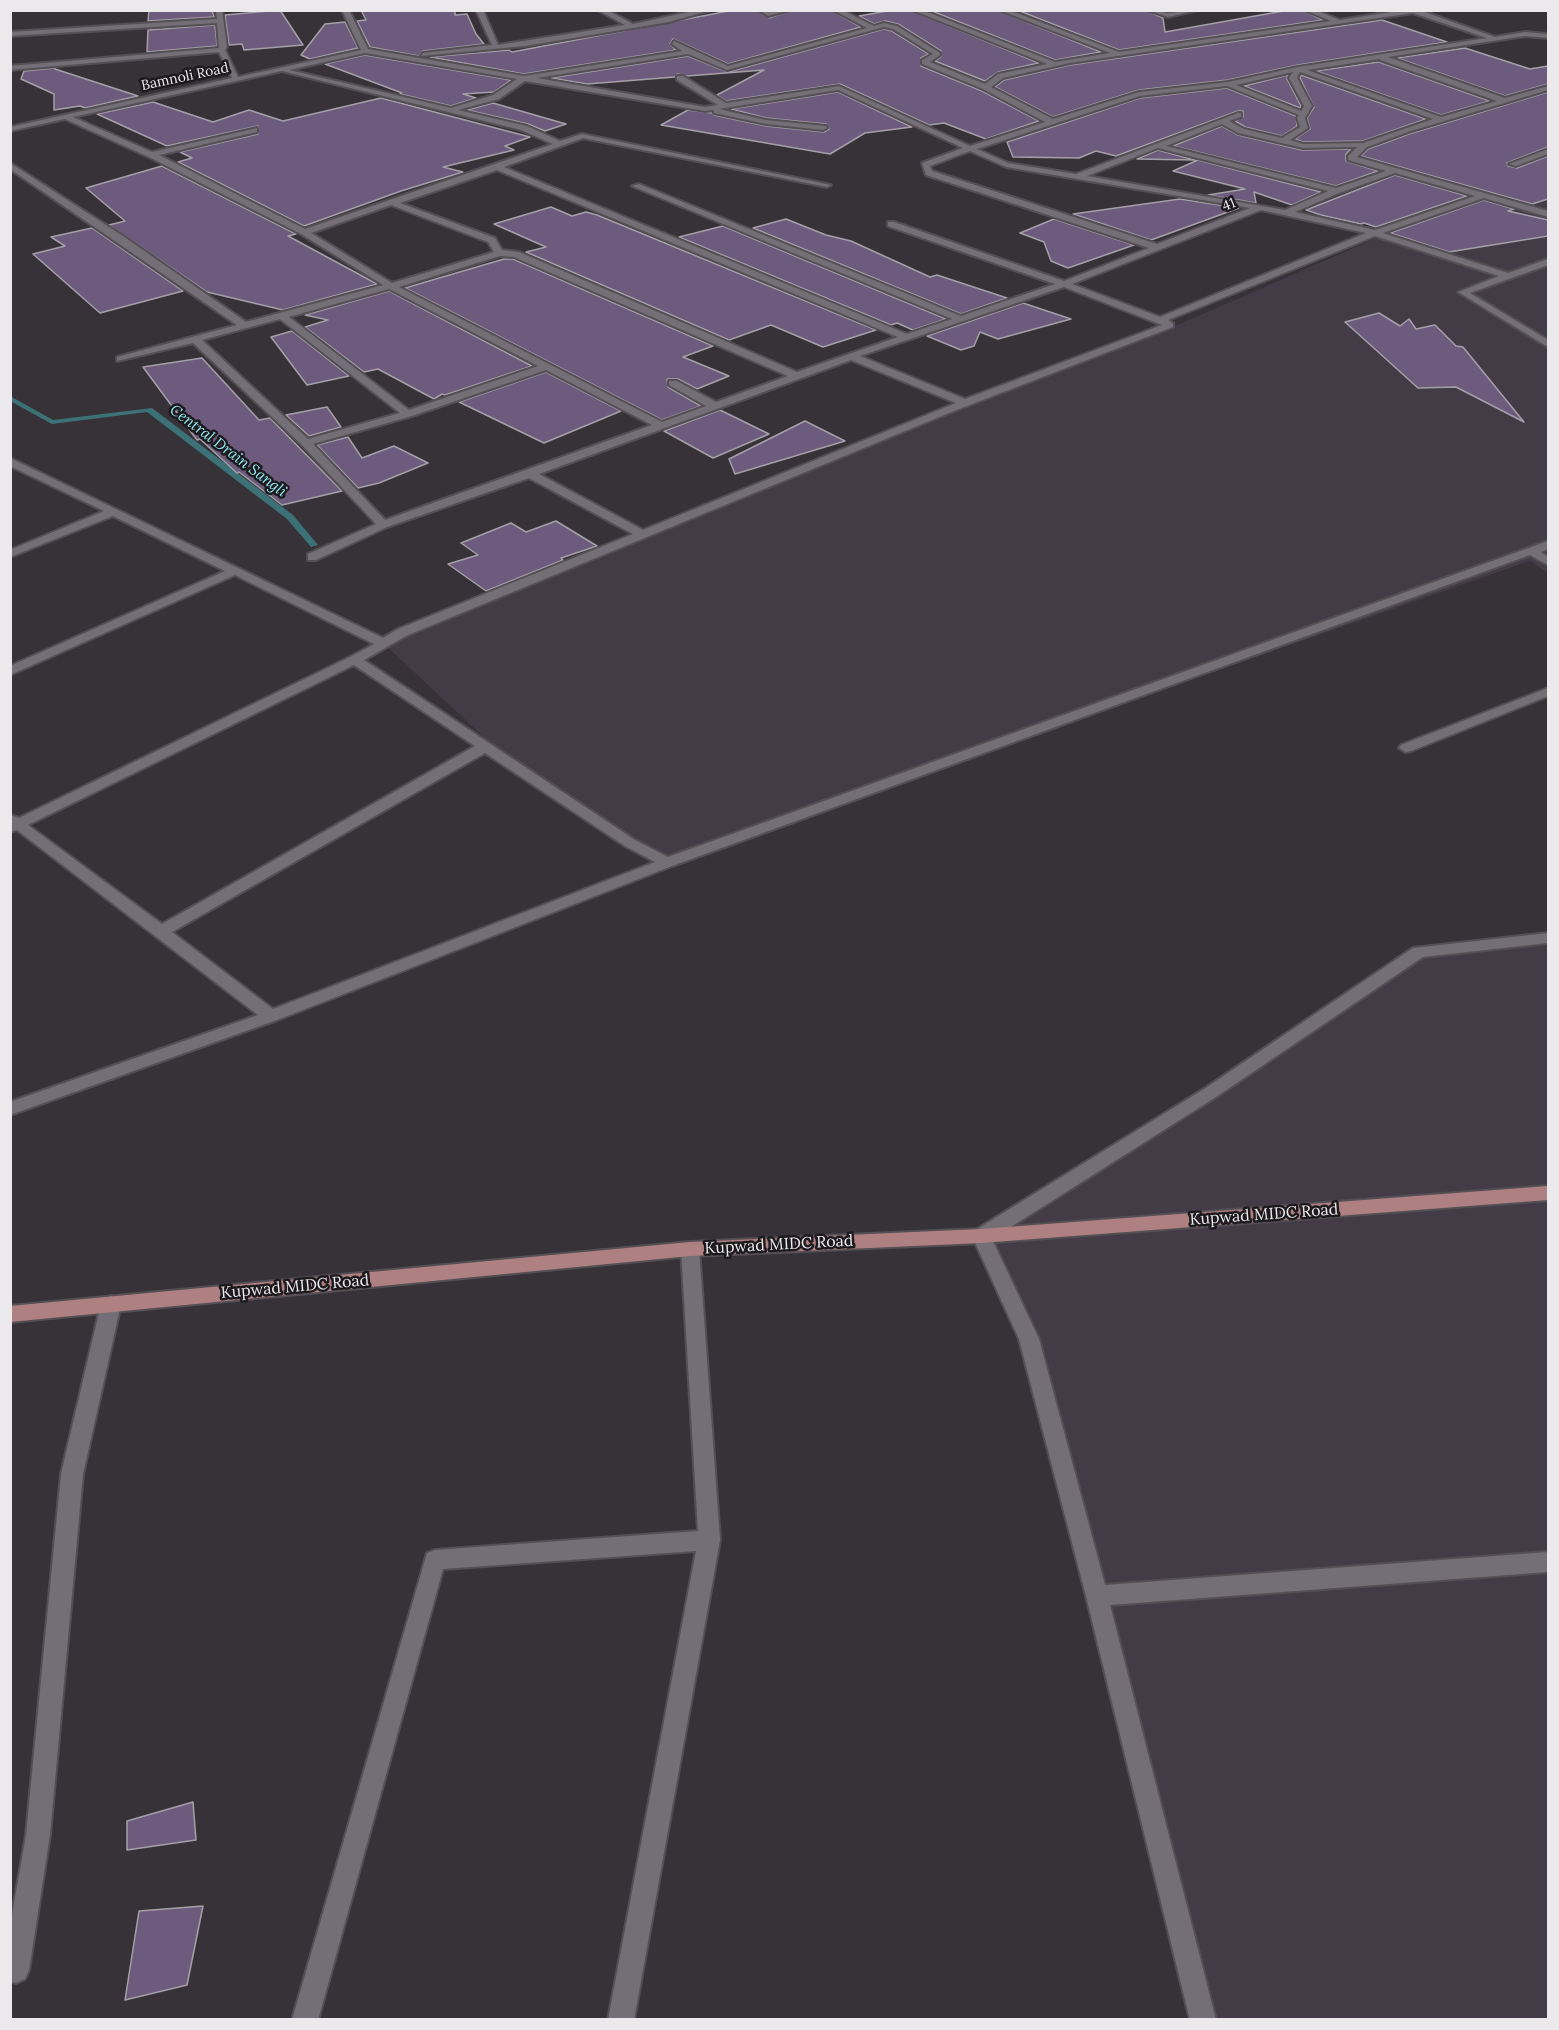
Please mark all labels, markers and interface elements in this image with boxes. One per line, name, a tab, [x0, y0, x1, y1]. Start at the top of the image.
street label: Bamnoli Road	[140, 60, 230, 94]
street label: 41	[1220, 195, 1238, 215]
water label: Central Drain Sangli	[166, 401, 290, 501]
street label: Kupwad MIDC Road	[1189, 1200, 1339, 1230]
street label: Kupwad MIDC Road	[704, 1232, 854, 1258]
street label: Kupwad MIDC Road	[220, 1271, 370, 1303]

